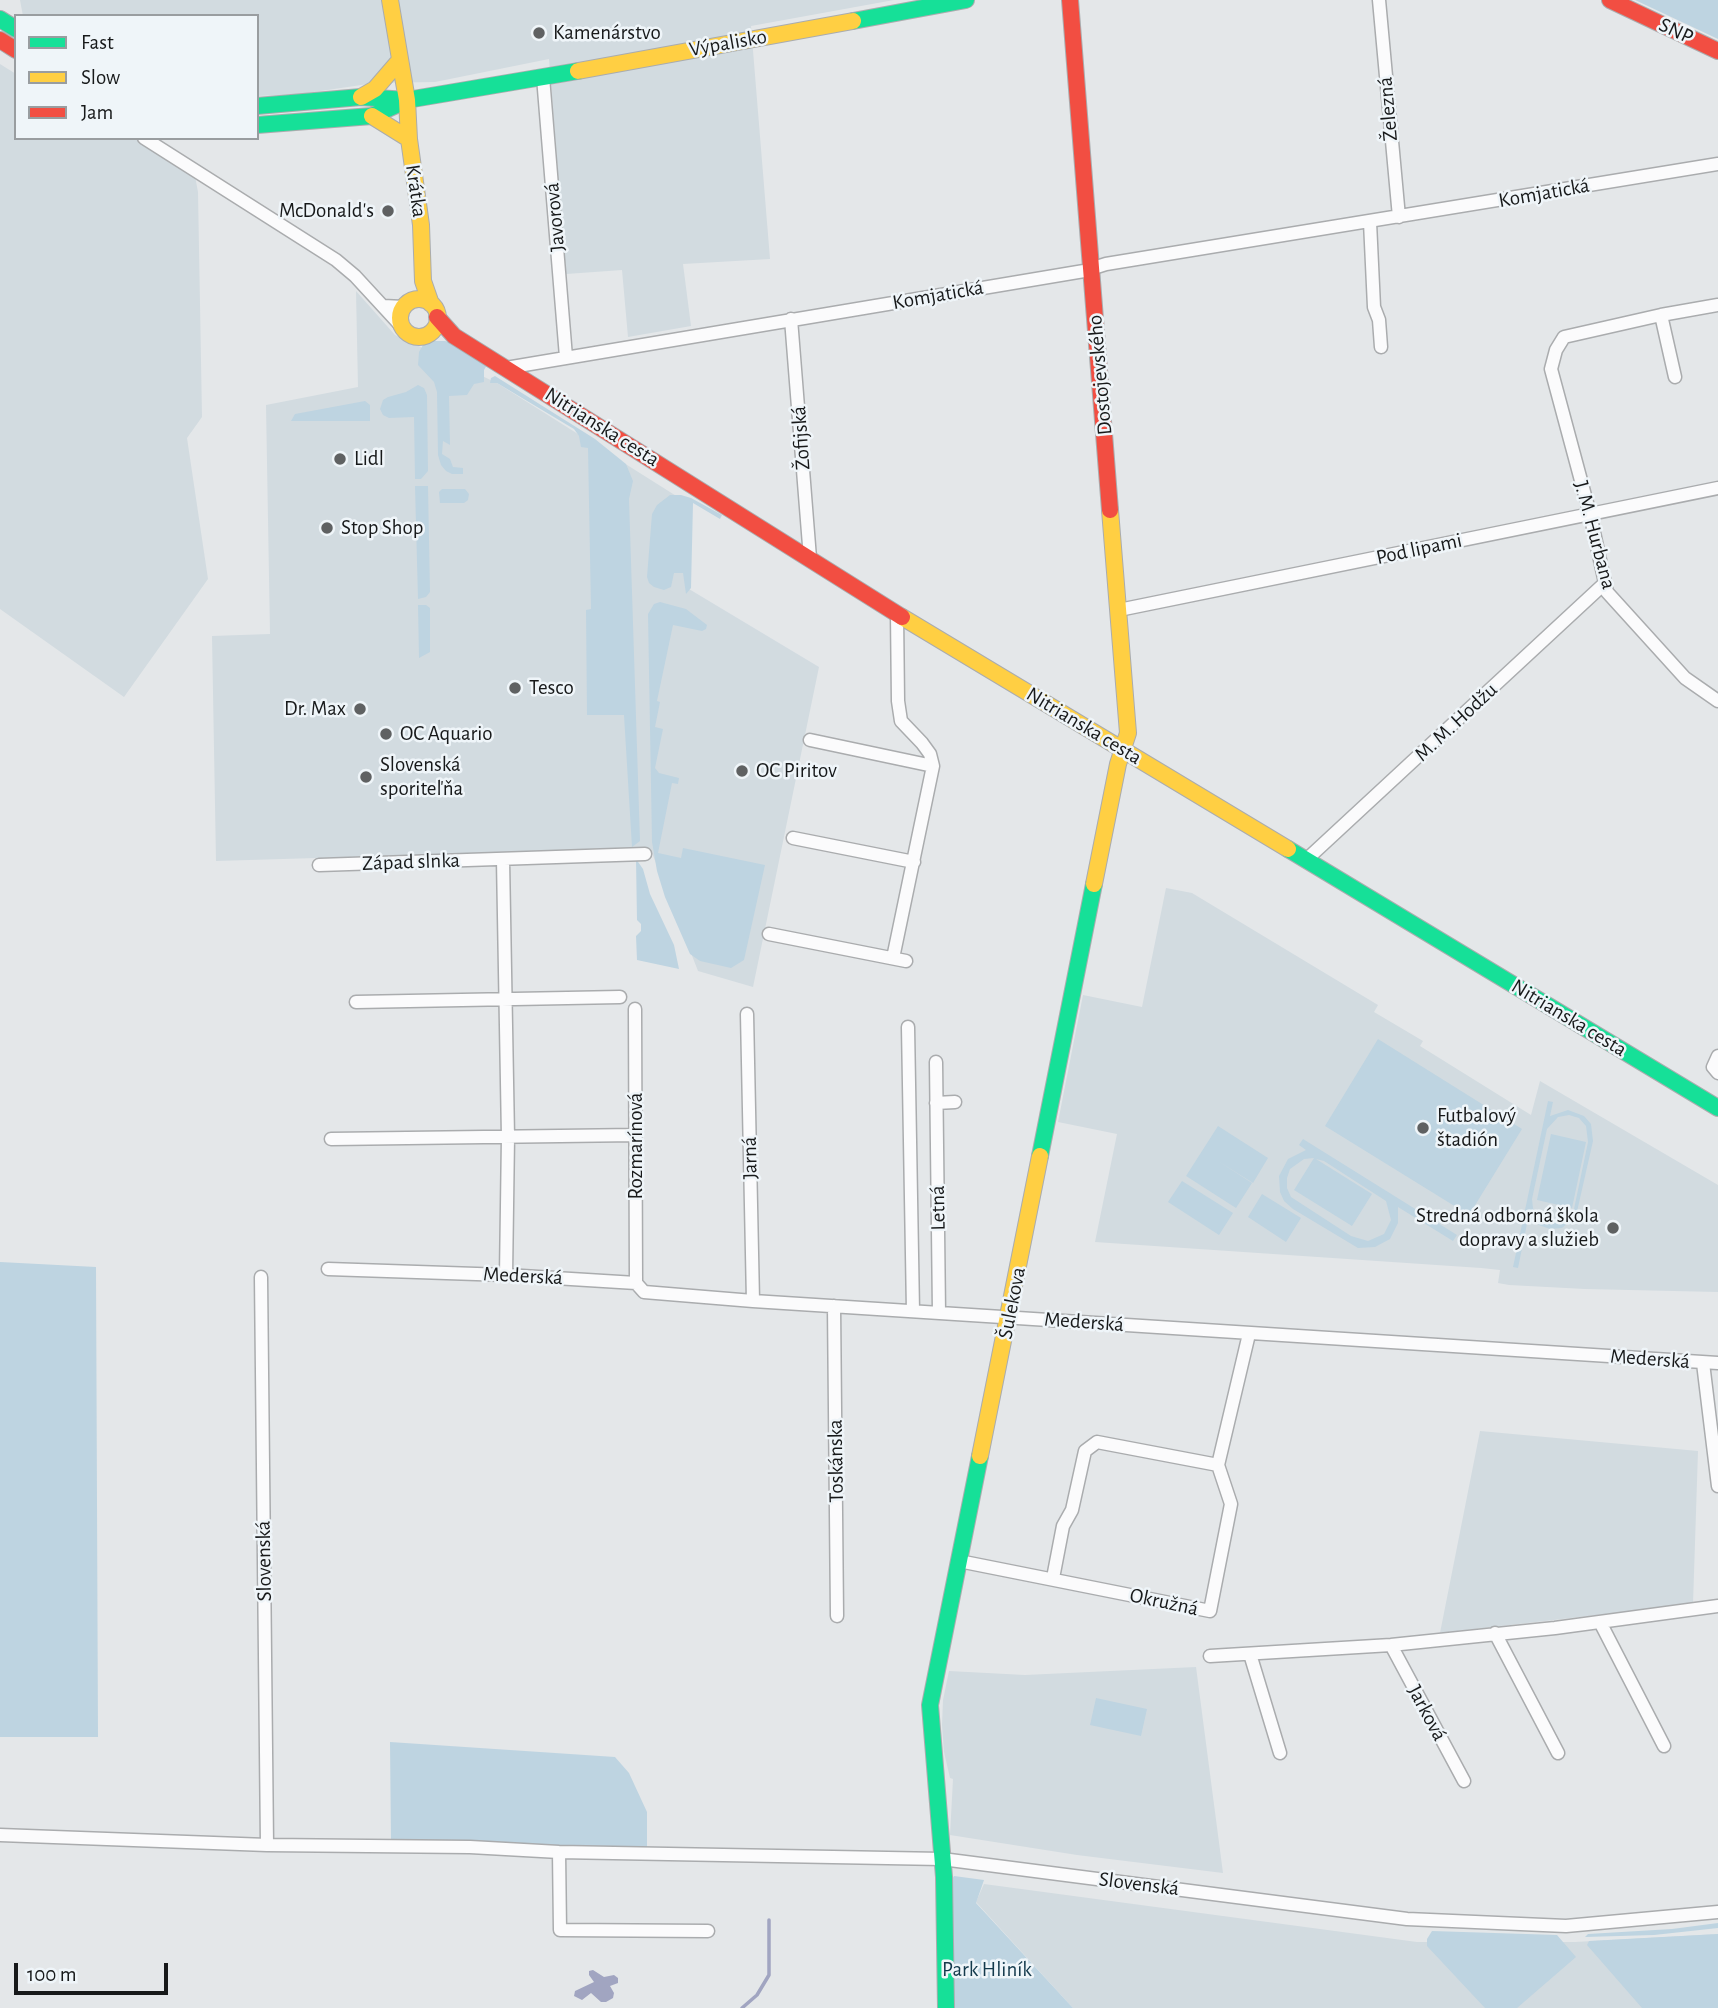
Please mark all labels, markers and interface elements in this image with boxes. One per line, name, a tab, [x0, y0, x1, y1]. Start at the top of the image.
street label: SNP	[1655, 12, 1697, 50]
legend	[14, 14, 259, 140]
place label: Kamenárstvo	[553, 20, 661, 46]
street label: Výpalisko	[687, 24, 769, 62]
marker: Kamenárstvo	[531, 25, 547, 41]
text: Fast	[81, 32, 114, 53]
text: Slow	[81, 67, 120, 88]
street label: Železná	[1373, 76, 1403, 142]
text: Jam	[81, 102, 113, 123]
street label: Krátka	[400, 163, 432, 219]
street label: Komjatická	[1497, 173, 1591, 213]
street label: Javorová	[539, 181, 571, 253]
place label: McDonald's	[279, 198, 374, 224]
marker: McDonald's	[380, 203, 396, 219]
street label: Komjatická	[891, 275, 985, 315]
street label: Dostojevského	[1082, 314, 1118, 436]
street label: Nitrianska cesta	[540, 382, 664, 472]
street label: Žofijská	[786, 405, 816, 471]
place label: Lidl	[354, 446, 384, 472]
marker: Lidl	[332, 451, 348, 467]
street label: J. M. Hurbana	[1568, 478, 1622, 592]
place label: Stop Shop	[341, 515, 423, 541]
marker: Stop Shop	[319, 520, 335, 536]
street label: Pod lipami	[1374, 528, 1464, 570]
place label: Tesco	[529, 675, 574, 701]
street label: M. M. Hodžu	[1409, 677, 1503, 767]
marker: Tesco	[507, 680, 523, 696]
street label: Nitrianska cesta	[1022, 682, 1146, 770]
place label: Dr. Max	[284, 696, 346, 722]
marker: Dr. Max	[352, 701, 368, 717]
place label: OC Aquario	[400, 721, 493, 747]
marker: OC Aquario	[378, 726, 394, 742]
place label: Slovenská sporiteľňa	[380, 752, 463, 802]
place label: OC Piritov	[756, 758, 837, 784]
marker: OC Piritov	[734, 763, 750, 779]
marker: Slovenská sporiteľňa	[358, 769, 374, 785]
street label: Západ slnka	[362, 848, 460, 876]
street label: Nitrianska cesta	[1507, 974, 1631, 1062]
street label: Rozmarínová	[623, 1093, 649, 1199]
place label: Futbalový štadión	[1437, 1103, 1516, 1153]
marker: Futbalový štadión	[1415, 1120, 1431, 1136]
street label: Jarná	[737, 1136, 763, 1180]
street label: Letná	[925, 1185, 951, 1231]
place label: Stredná odborná škola dopravy a služieb	[1416, 1203, 1599, 1253]
marker: Stredná odborná škola dopravy a služieb	[1605, 1220, 1621, 1236]
street label: Mederská	[482, 1261, 564, 1291]
street label: Šulekova	[993, 1265, 1031, 1341]
street label: Mederská	[1043, 1307, 1125, 1337]
street label: Mederská	[1609, 1344, 1691, 1374]
street label: Toskánska	[823, 1419, 849, 1503]
street label: Slovenská	[251, 1520, 277, 1602]
street label: Okružná	[1127, 1582, 1201, 1622]
street label: Jarková	[1402, 1681, 1452, 1745]
street label: Slovenská	[1097, 1867, 1181, 1901]
scale bar	[18, 1948, 172, 1992]
park label: Park Hliník	[942, 1957, 1032, 1983]
text: 100 m	[27, 1964, 77, 1985]

